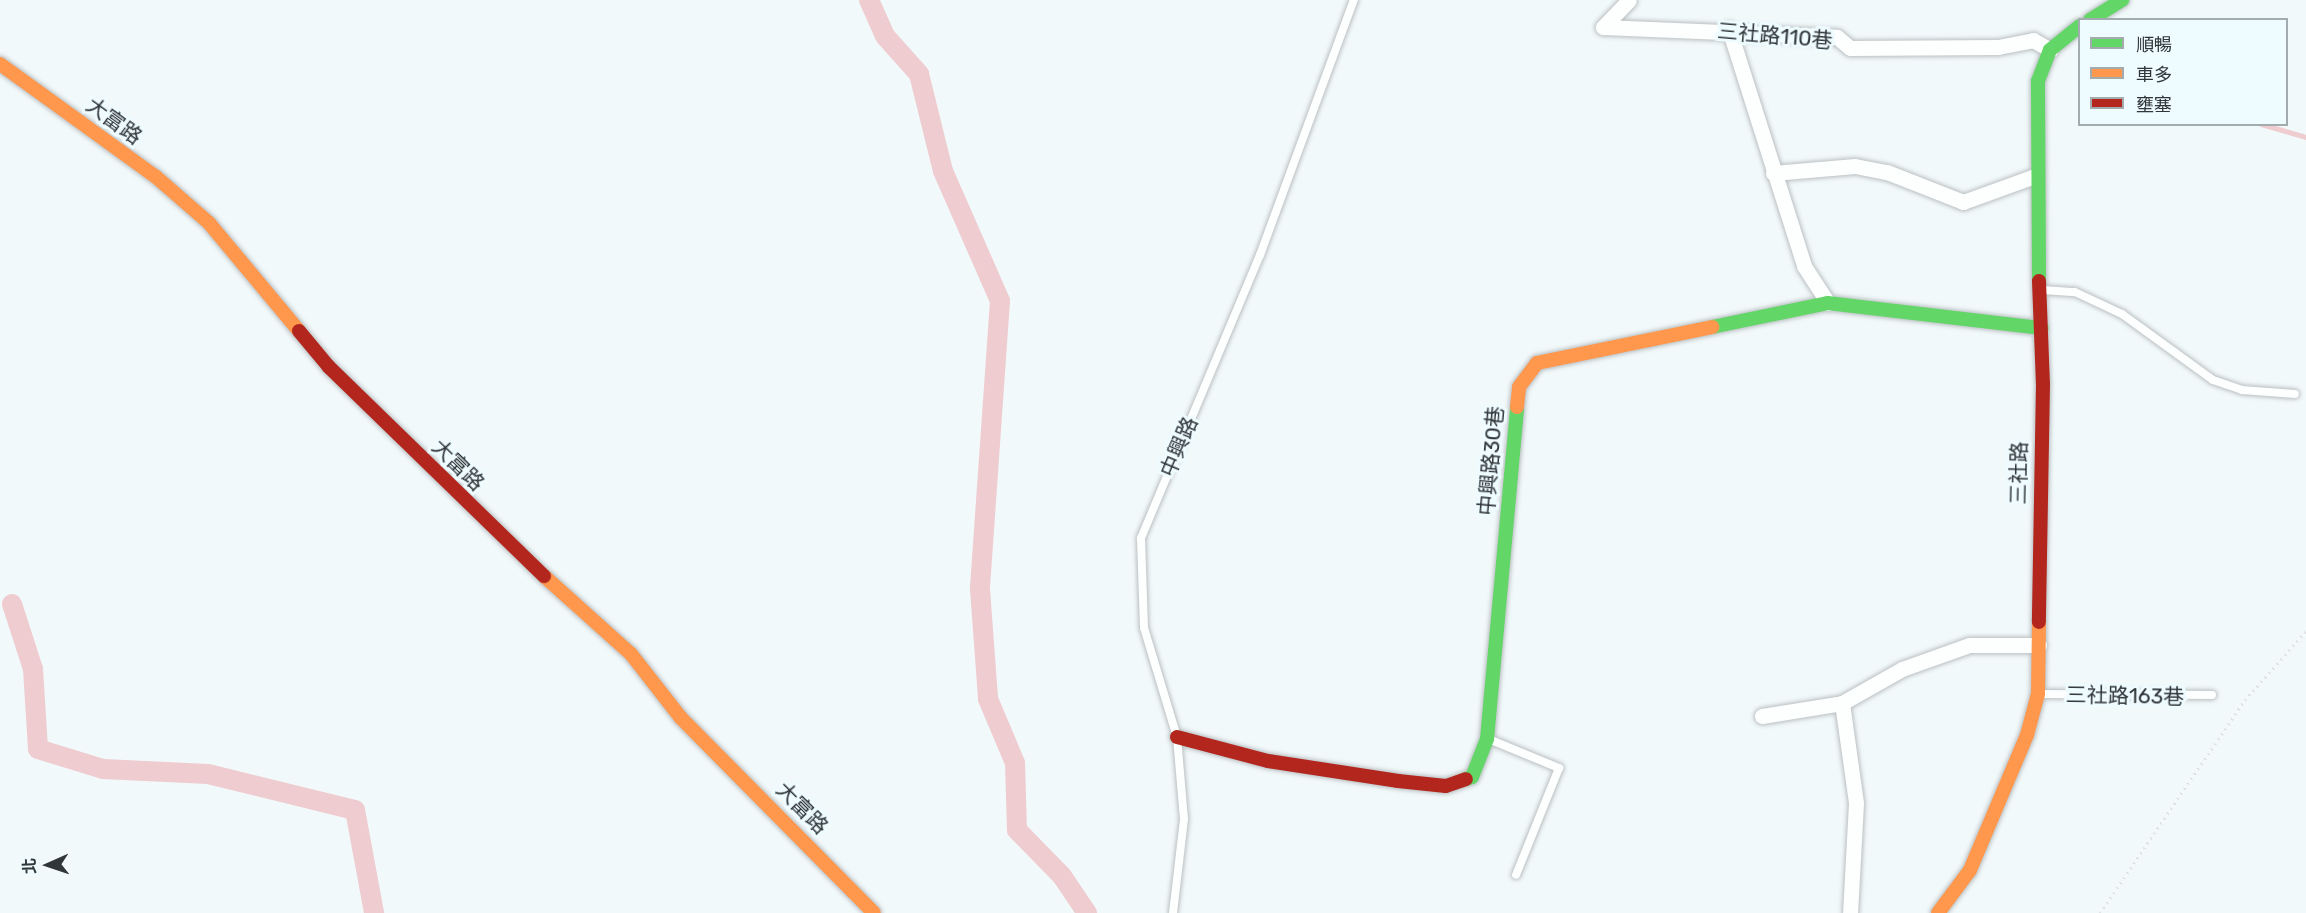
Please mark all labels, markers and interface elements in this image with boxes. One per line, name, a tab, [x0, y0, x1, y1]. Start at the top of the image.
street label: 三社路110巷	[1716, 18, 1834, 54]
legend	[2078, 18, 2288, 126]
text: 順暢	[2136, 34, 2172, 56]
text: 車多	[2136, 64, 2172, 86]
street label: 大富路	[81, 92, 147, 150]
text: 壅塞	[2136, 94, 2172, 116]
street label: 中興路30巷	[1474, 405, 1508, 517]
street label: 中興路	[1155, 413, 1203, 481]
street label: 大富路	[427, 434, 489, 496]
street label: 三社路	[2006, 441, 2032, 505]
street label: 三社路163巷	[2066, 682, 2184, 710]
street label: 大富路	[771, 777, 833, 839]
north arrow	[18, 835, 78, 895]
text: 北	[20, 857, 39, 874]

